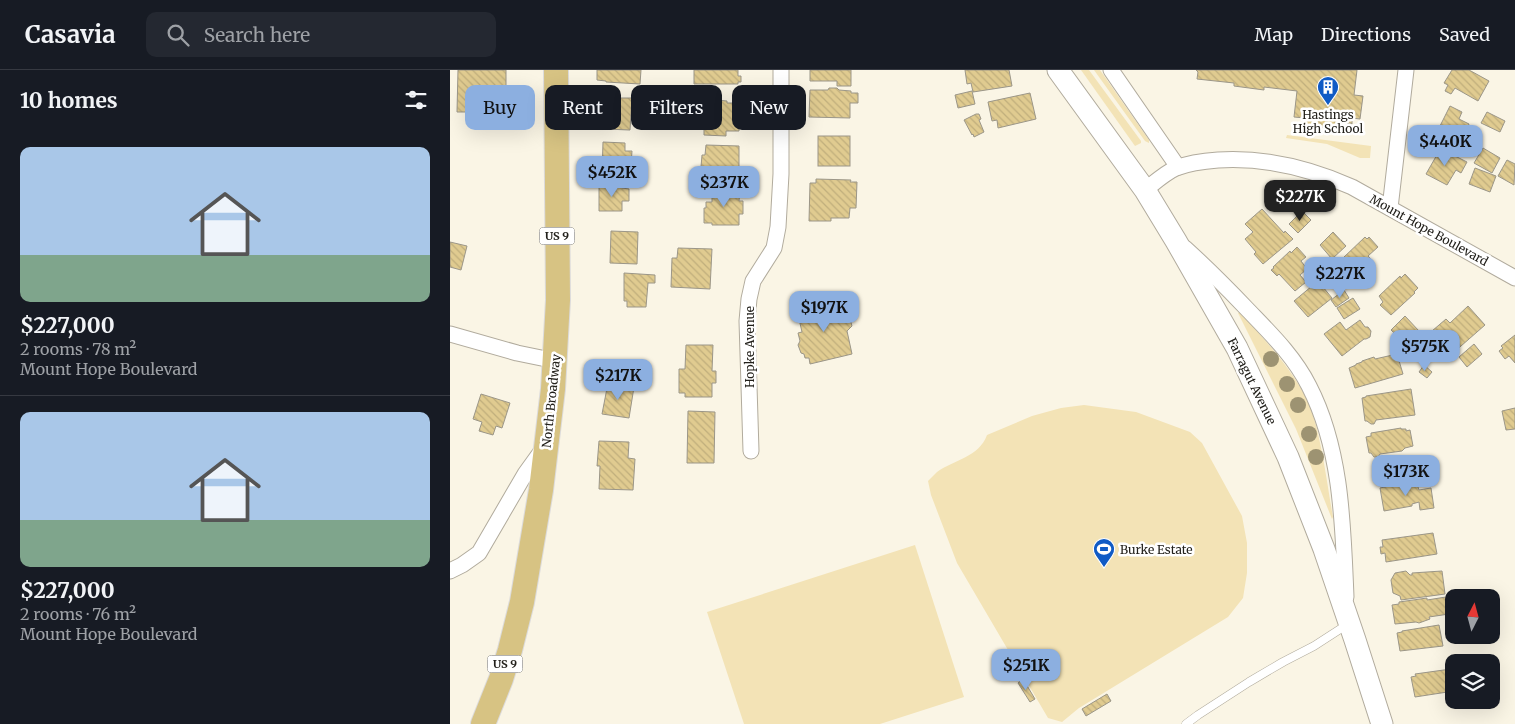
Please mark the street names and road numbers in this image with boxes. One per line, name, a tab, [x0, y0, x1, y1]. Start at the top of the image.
street label: Mount Hope Boulevard	[1367, 191, 1491, 269]
road number: US 9	[540, 228, 574, 245]
street label: Hopke Avenue	[742, 306, 757, 388]
street label: Farragut Avenue	[1224, 335, 1280, 427]
street label: North Broadway	[539, 353, 563, 449]
road number: US 9	[488, 656, 522, 672]

